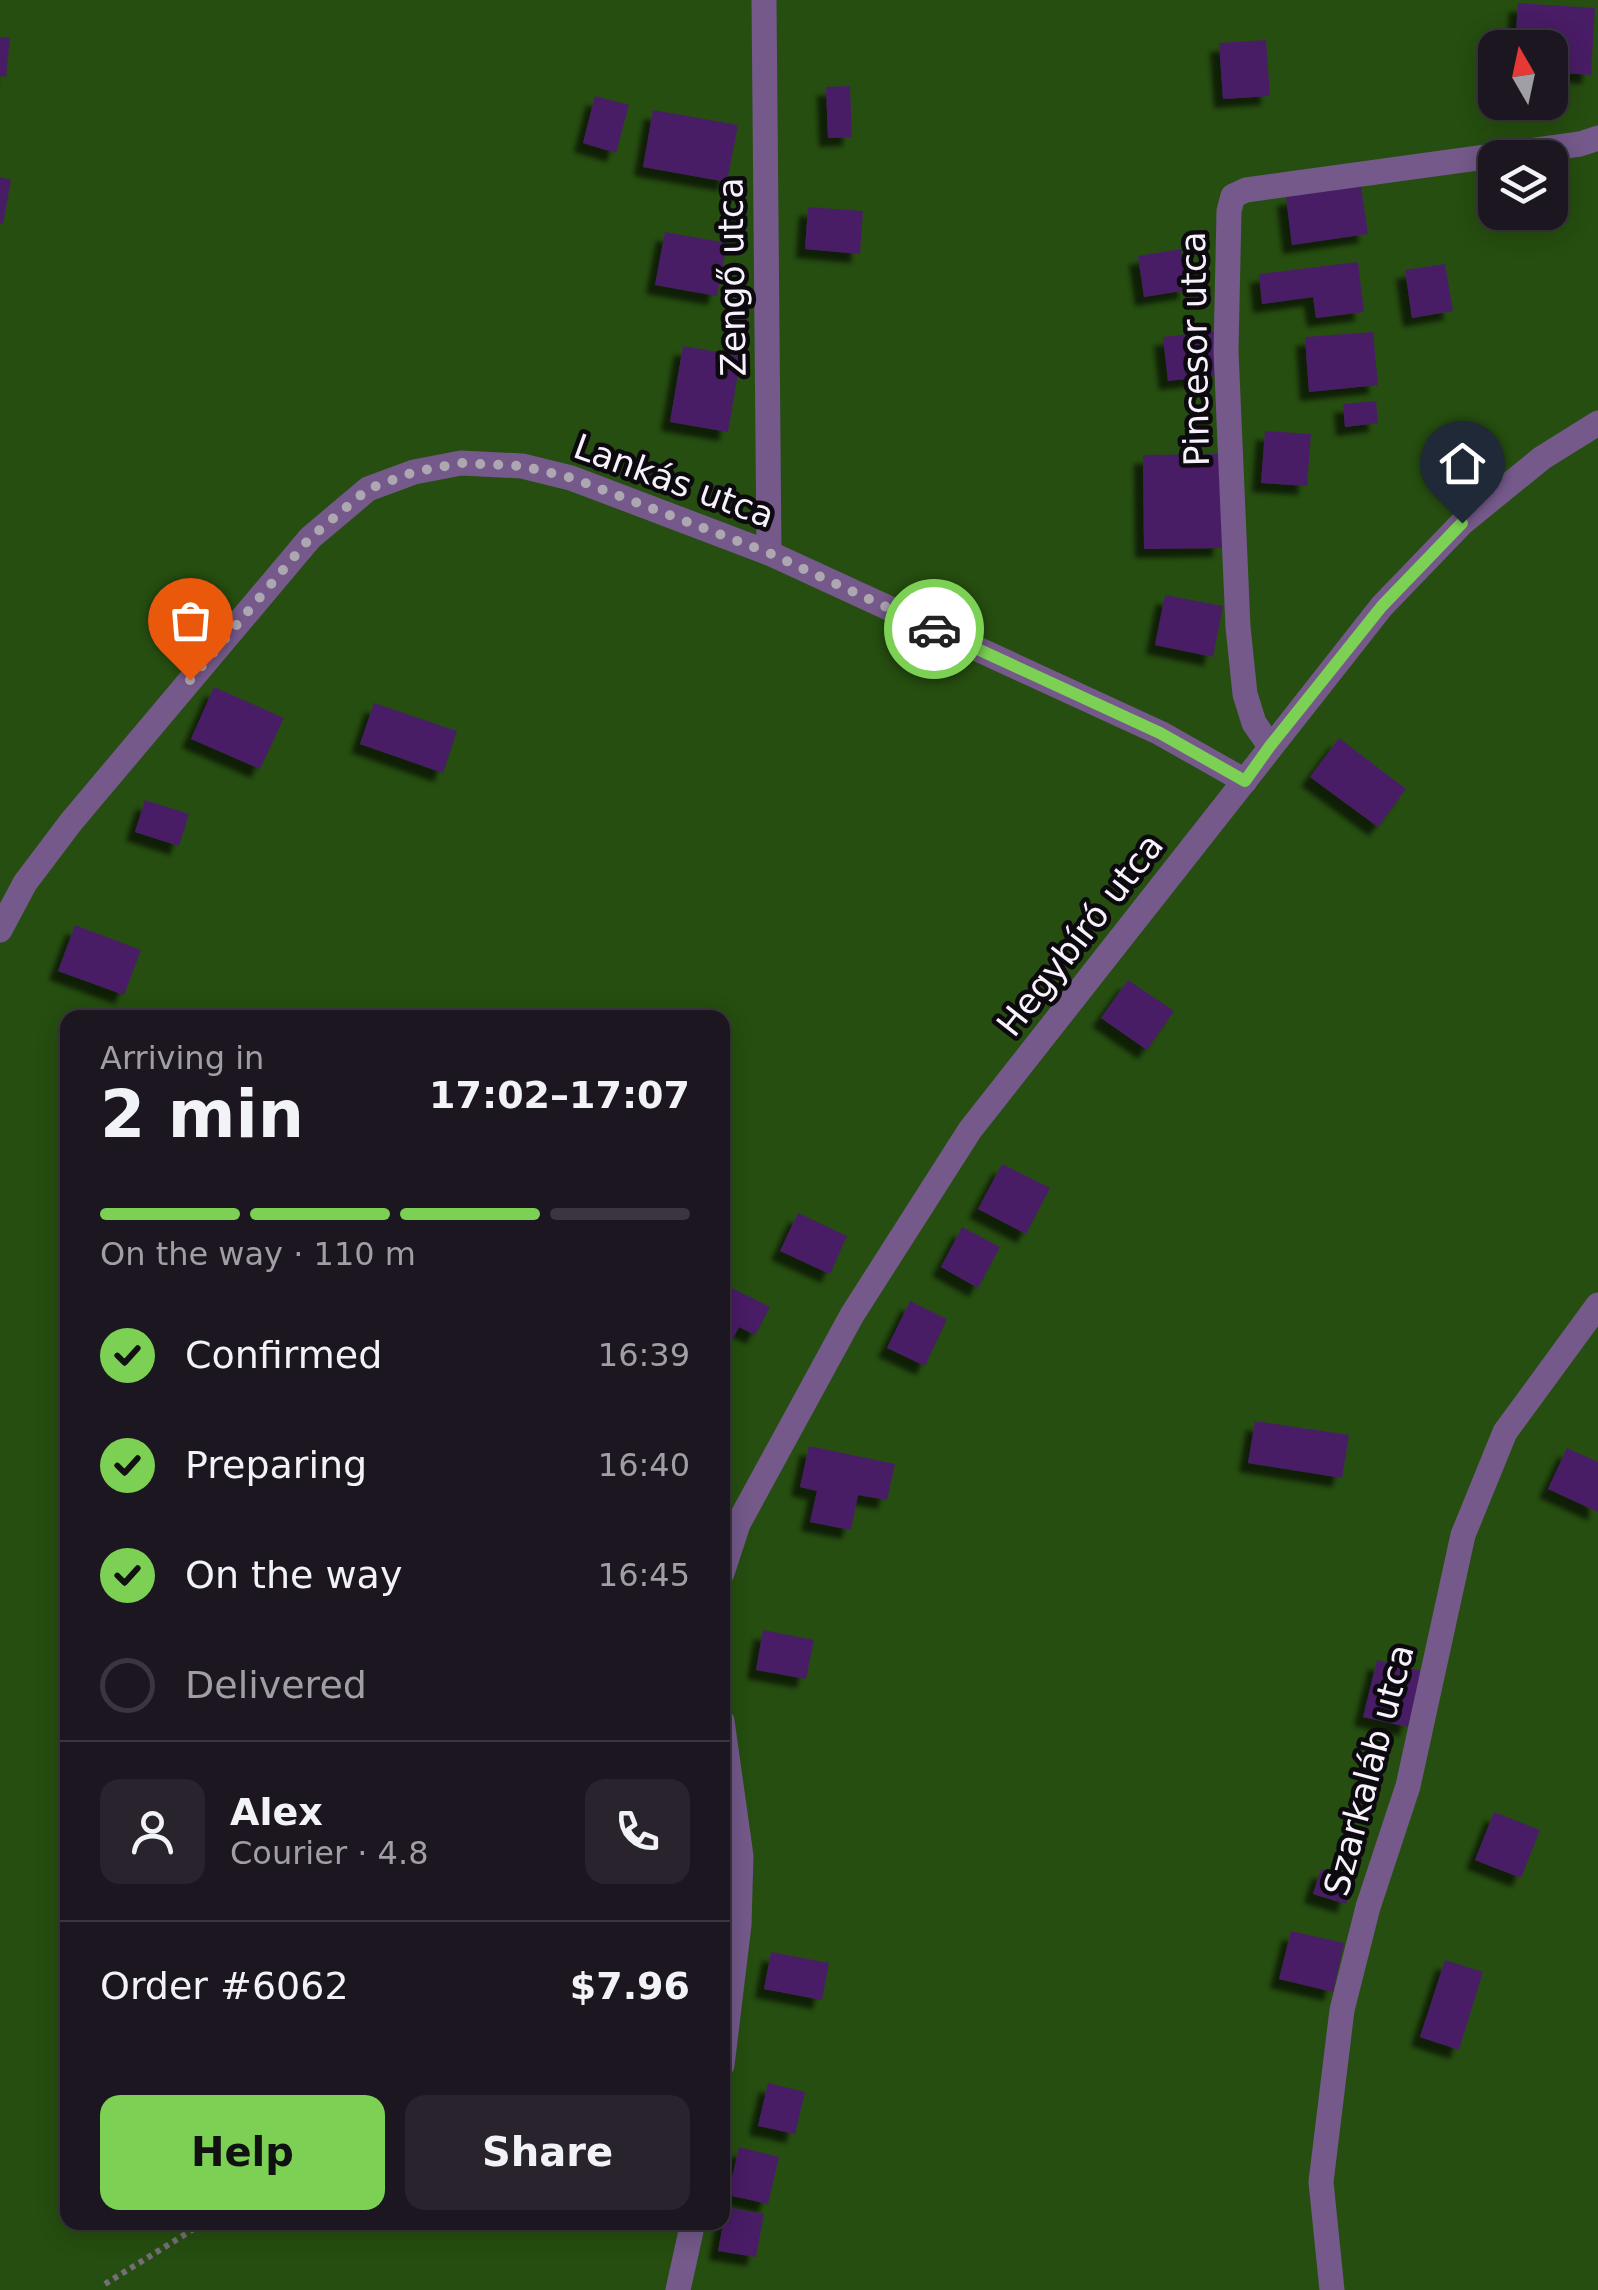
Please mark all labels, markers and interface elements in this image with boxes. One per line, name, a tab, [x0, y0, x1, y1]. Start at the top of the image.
north arrow	[1478, 30, 1568, 120]
map controls	[1478, 30, 1568, 230]
button: layers	[1478, 140, 1568, 230]
street label: Zengő utca	[710, 177, 754, 377]
street label: Pincesor utca	[1173, 231, 1217, 467]
pin	[1420, 421, 1505, 524]
street label: Lankás utca	[568, 426, 780, 536]
icon: home	[1435, 436, 1490, 491]
pin	[148, 578, 233, 681]
courier	[884, 579, 984, 679]
icon: bag	[163, 593, 218, 648]
icon: car	[907, 602, 962, 657]
street label: Hegybíró utca	[989, 826, 1171, 1044]
text: Arriving in	[100, 1039, 264, 1077]
text: 17:02–17:07	[429, 1073, 690, 1117]
text: 2 min	[100, 1077, 304, 1152]
text: On the way · 110 m	[100, 1235, 416, 1273]
icon: check	[100, 1328, 155, 1383]
text: Confirmed	[185, 1333, 382, 1377]
text: 16:39	[598, 1336, 690, 1374]
icon: check	[100, 1438, 155, 1493]
text: Preparing	[185, 1443, 367, 1487]
text: 16:40	[598, 1446, 690, 1484]
icon: check	[100, 1548, 155, 1603]
text: On the way	[185, 1553, 402, 1597]
text: 16:45	[598, 1556, 690, 1594]
street label: Szarkaláb utca	[1316, 1640, 1422, 1900]
text: Delivered	[185, 1663, 367, 1707]
button: person	[100, 1779, 205, 1884]
button: phone	[585, 1779, 690, 1884]
text: Alex	[230, 1790, 323, 1834]
text: Courier · 4.8	[230, 1834, 429, 1872]
text: Order #6062	[100, 1964, 349, 2008]
text: $7.96	[570, 1964, 690, 2008]
button: Help	[100, 2095, 385, 2210]
button: Share	[405, 2095, 690, 2210]

